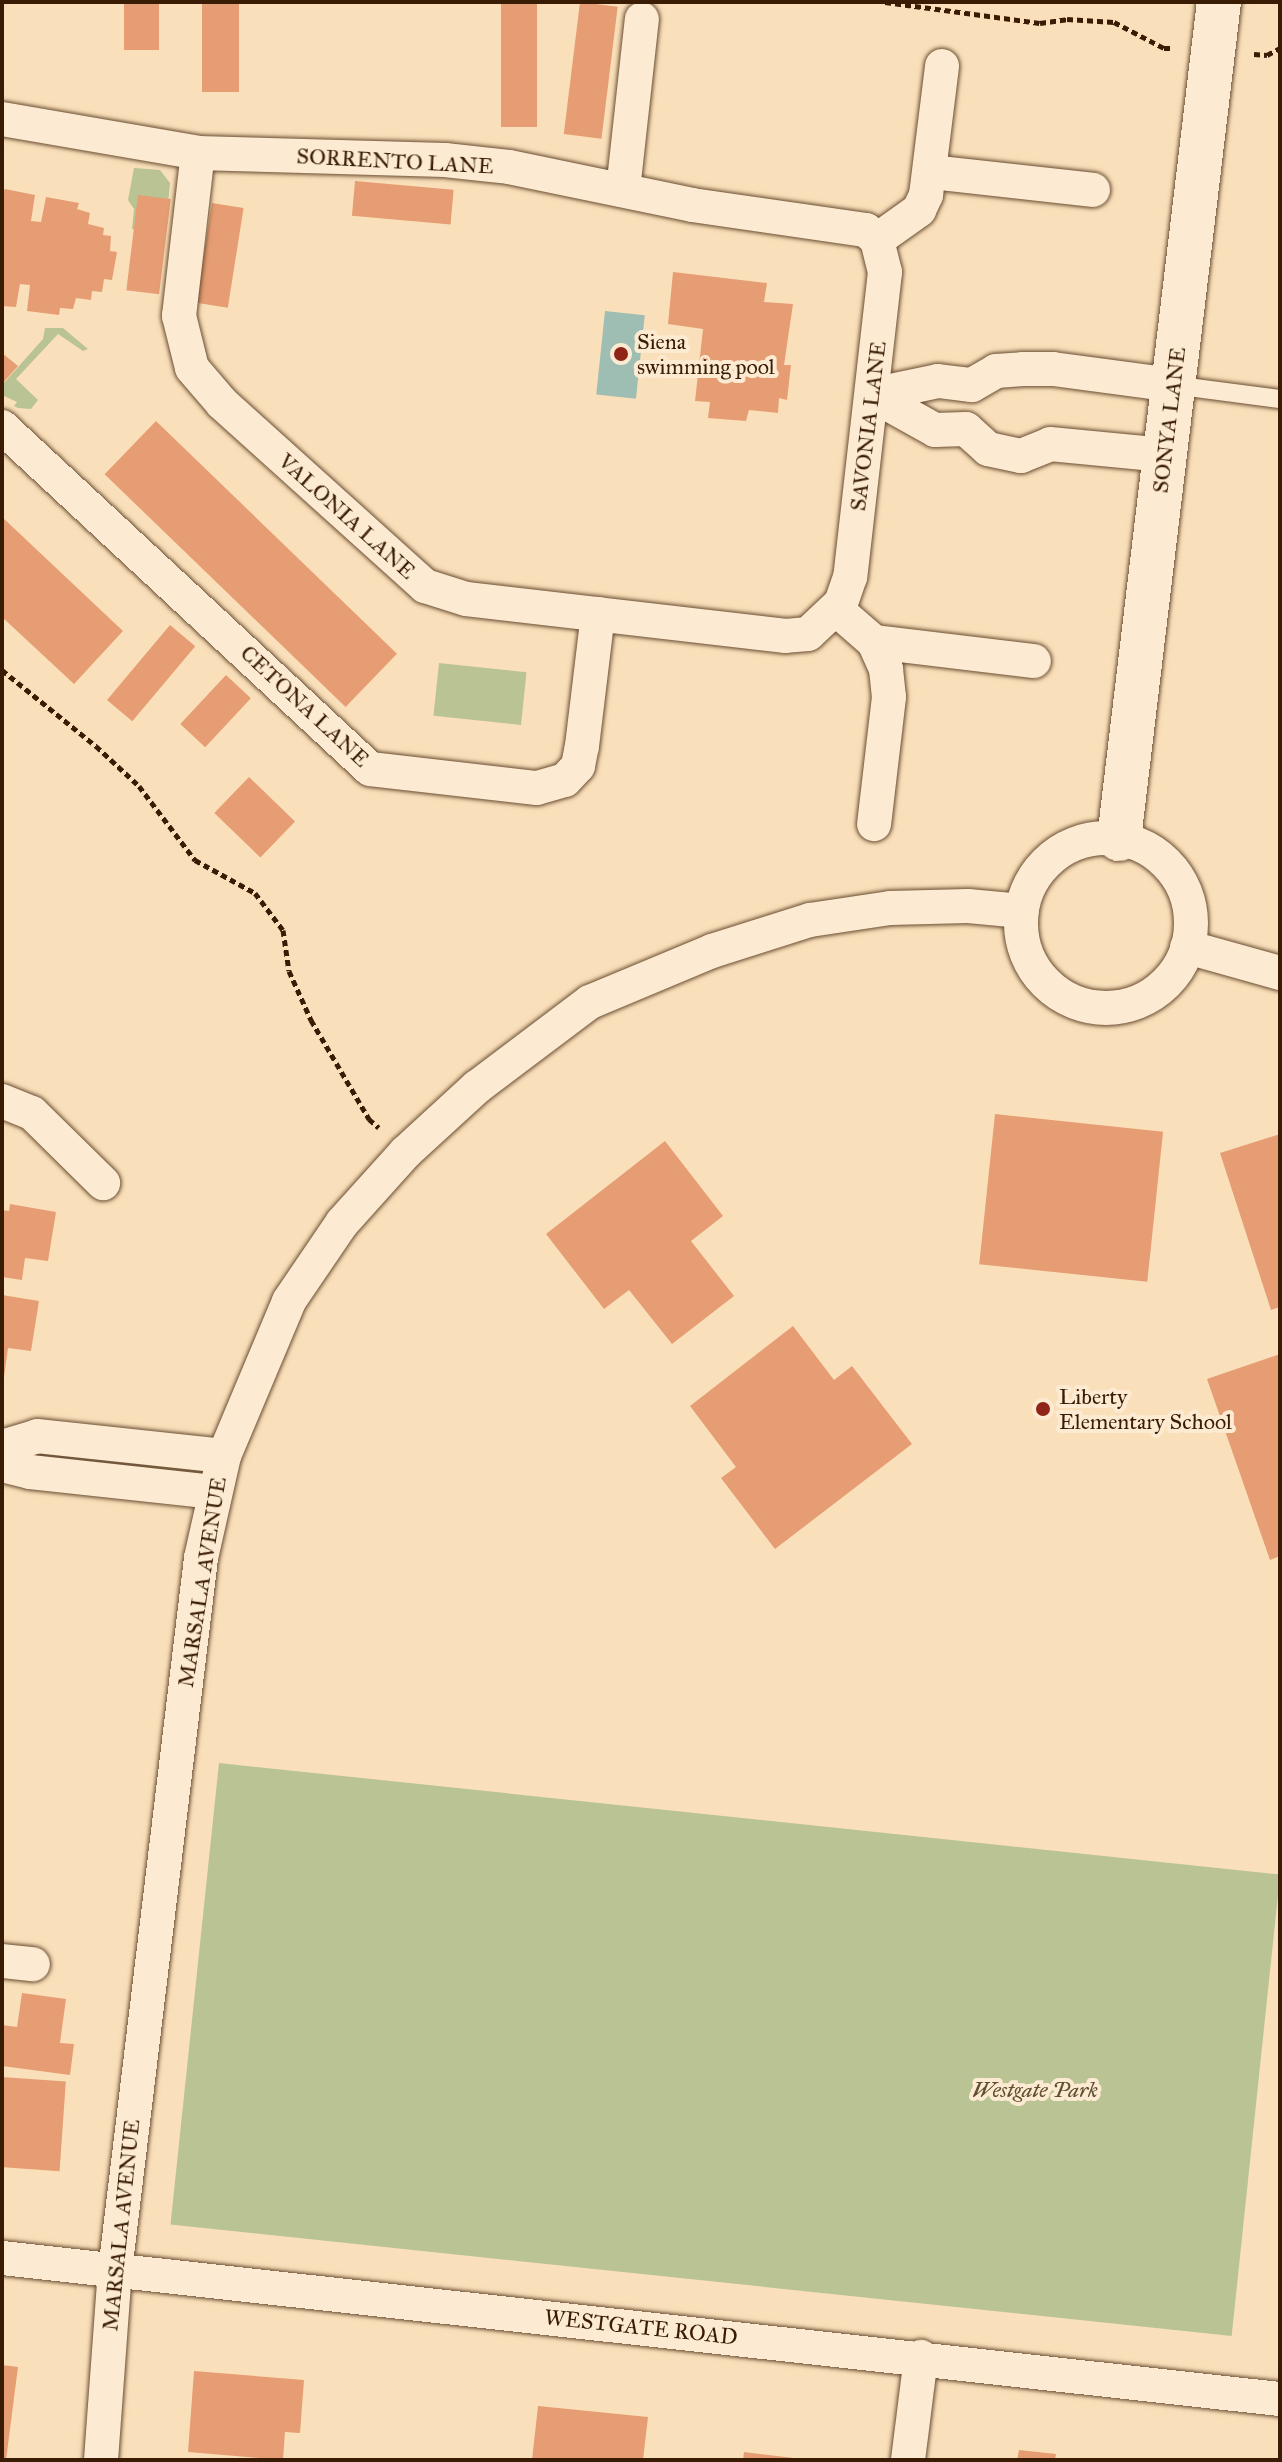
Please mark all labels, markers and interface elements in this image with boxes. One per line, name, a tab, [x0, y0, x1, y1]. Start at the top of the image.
street label: SORRENTO LANE	[296, 143, 494, 179]
place label: Siena swimming pool	[637, 328, 775, 380]
street label: SAVONIA LANE	[844, 340, 892, 512]
marker: Siena swimming pool	[612, 345, 630, 363]
street label: SONYA LANE	[1147, 345, 1191, 495]
street label: VALONIA LANE	[273, 448, 421, 584]
street label: CETONA LANE	[235, 640, 375, 772]
place label: Liberty Elementary School	[1059, 1383, 1232, 1434]
marker: Liberty Elementary School	[1034, 1400, 1052, 1418]
street label: MARSALA AVENUE	[172, 1475, 232, 1689]
park label: Westgate Park	[972, 2077, 1098, 2103]
street label: MARSALA AVENUE	[97, 2118, 145, 2332]
street label: WESTGATE ROAD	[543, 2304, 739, 2350]

